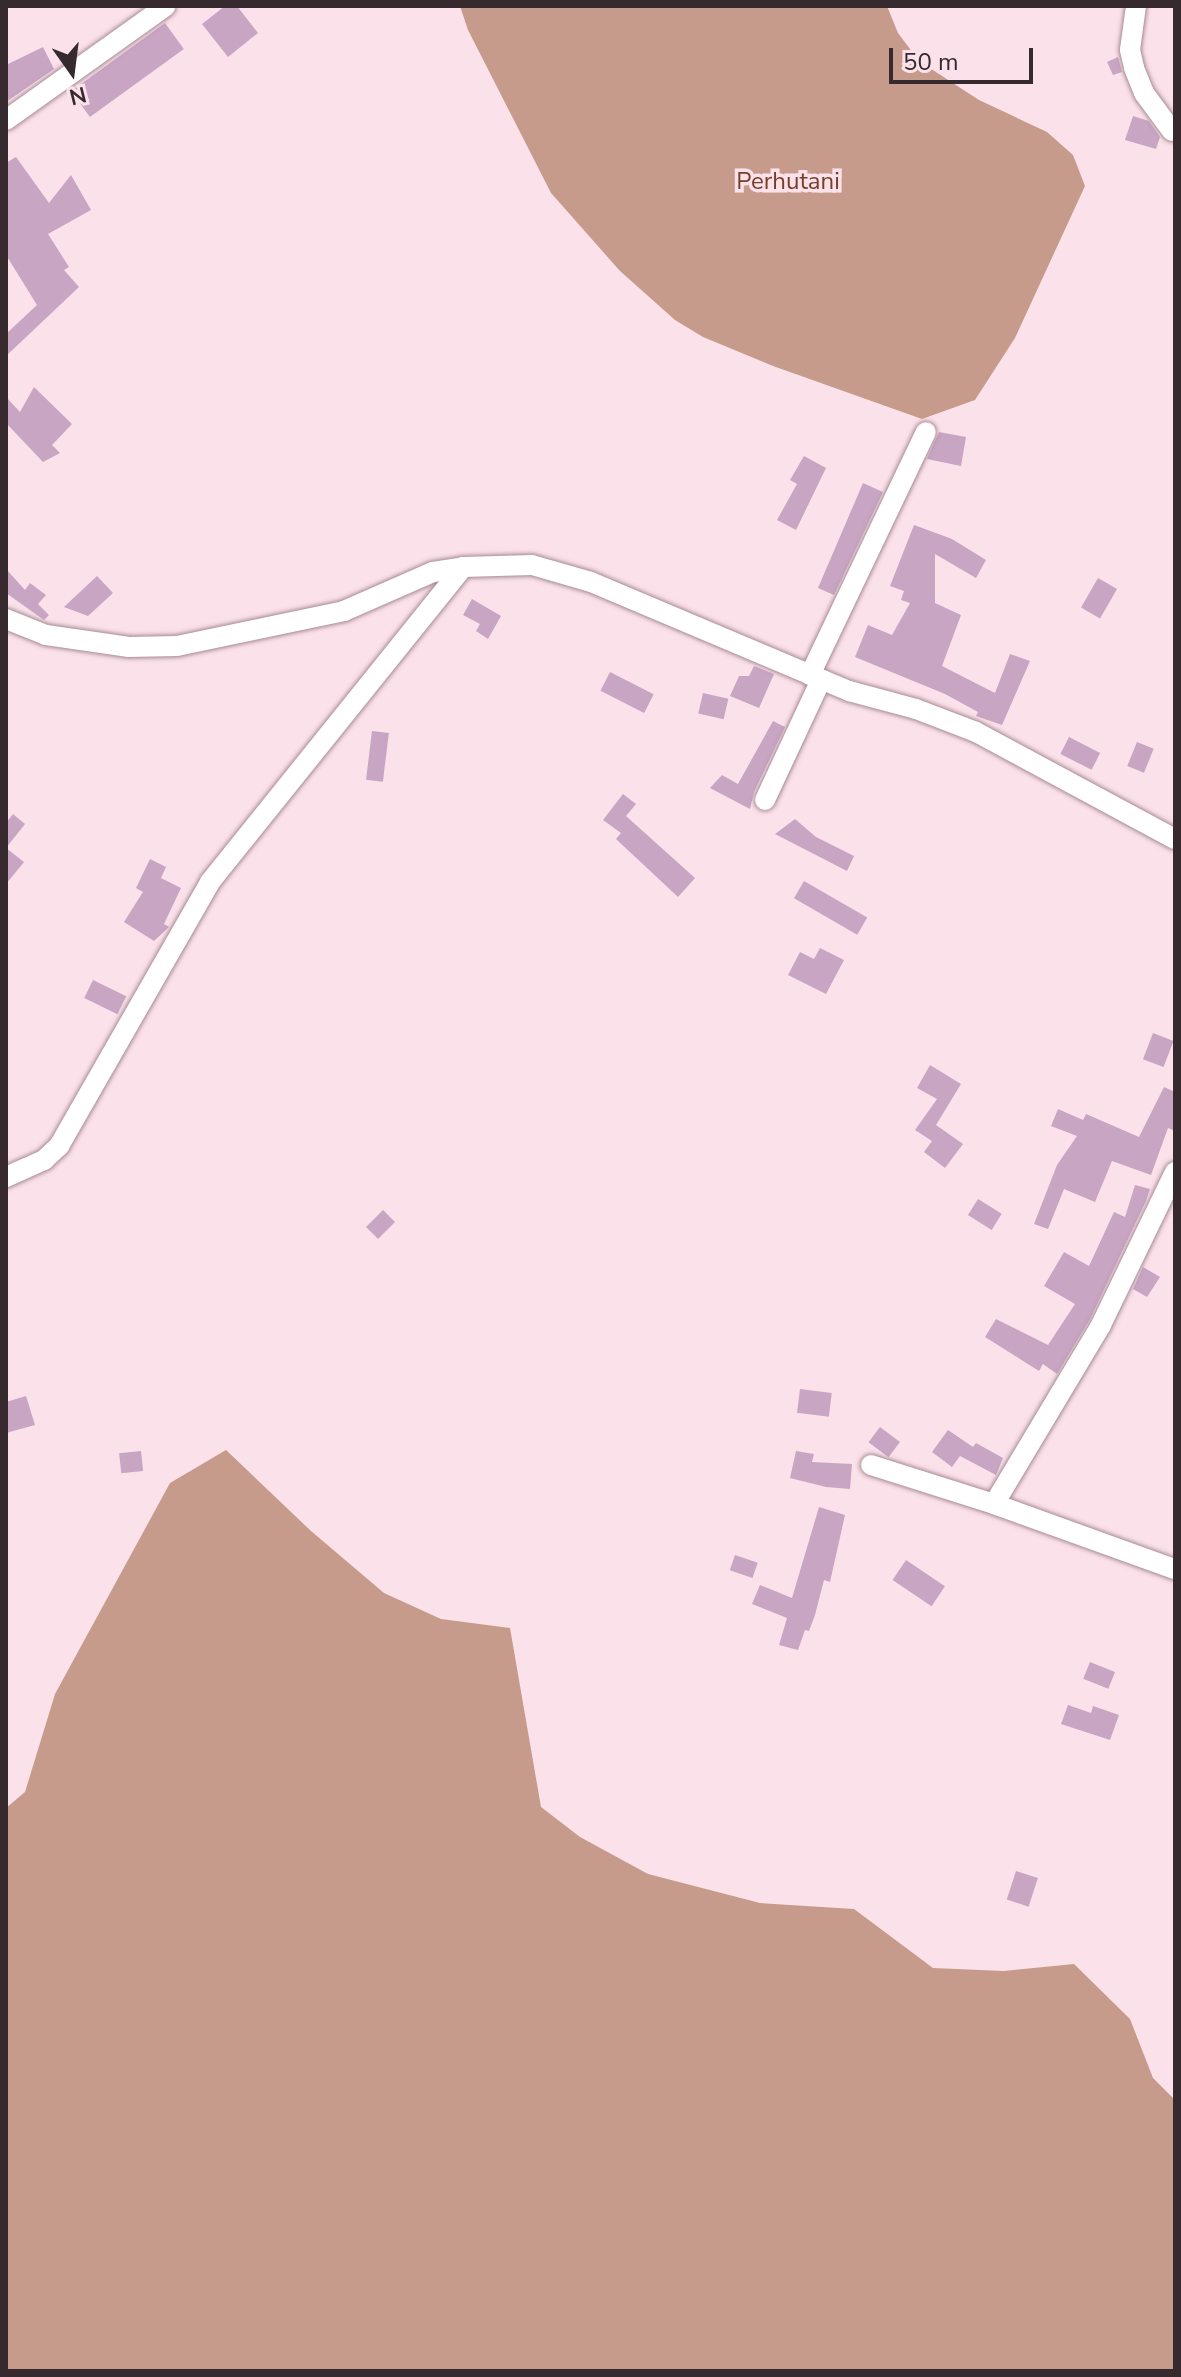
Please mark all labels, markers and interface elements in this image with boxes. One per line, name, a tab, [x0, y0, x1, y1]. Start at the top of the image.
north arrow	[32, 32, 112, 112]
scale bar	[893, 32, 1037, 82]
text: 50 m	[903, 46, 959, 78]
text: N	[66, 79, 89, 112]
park label: Perhutani	[736, 168, 840, 196]

